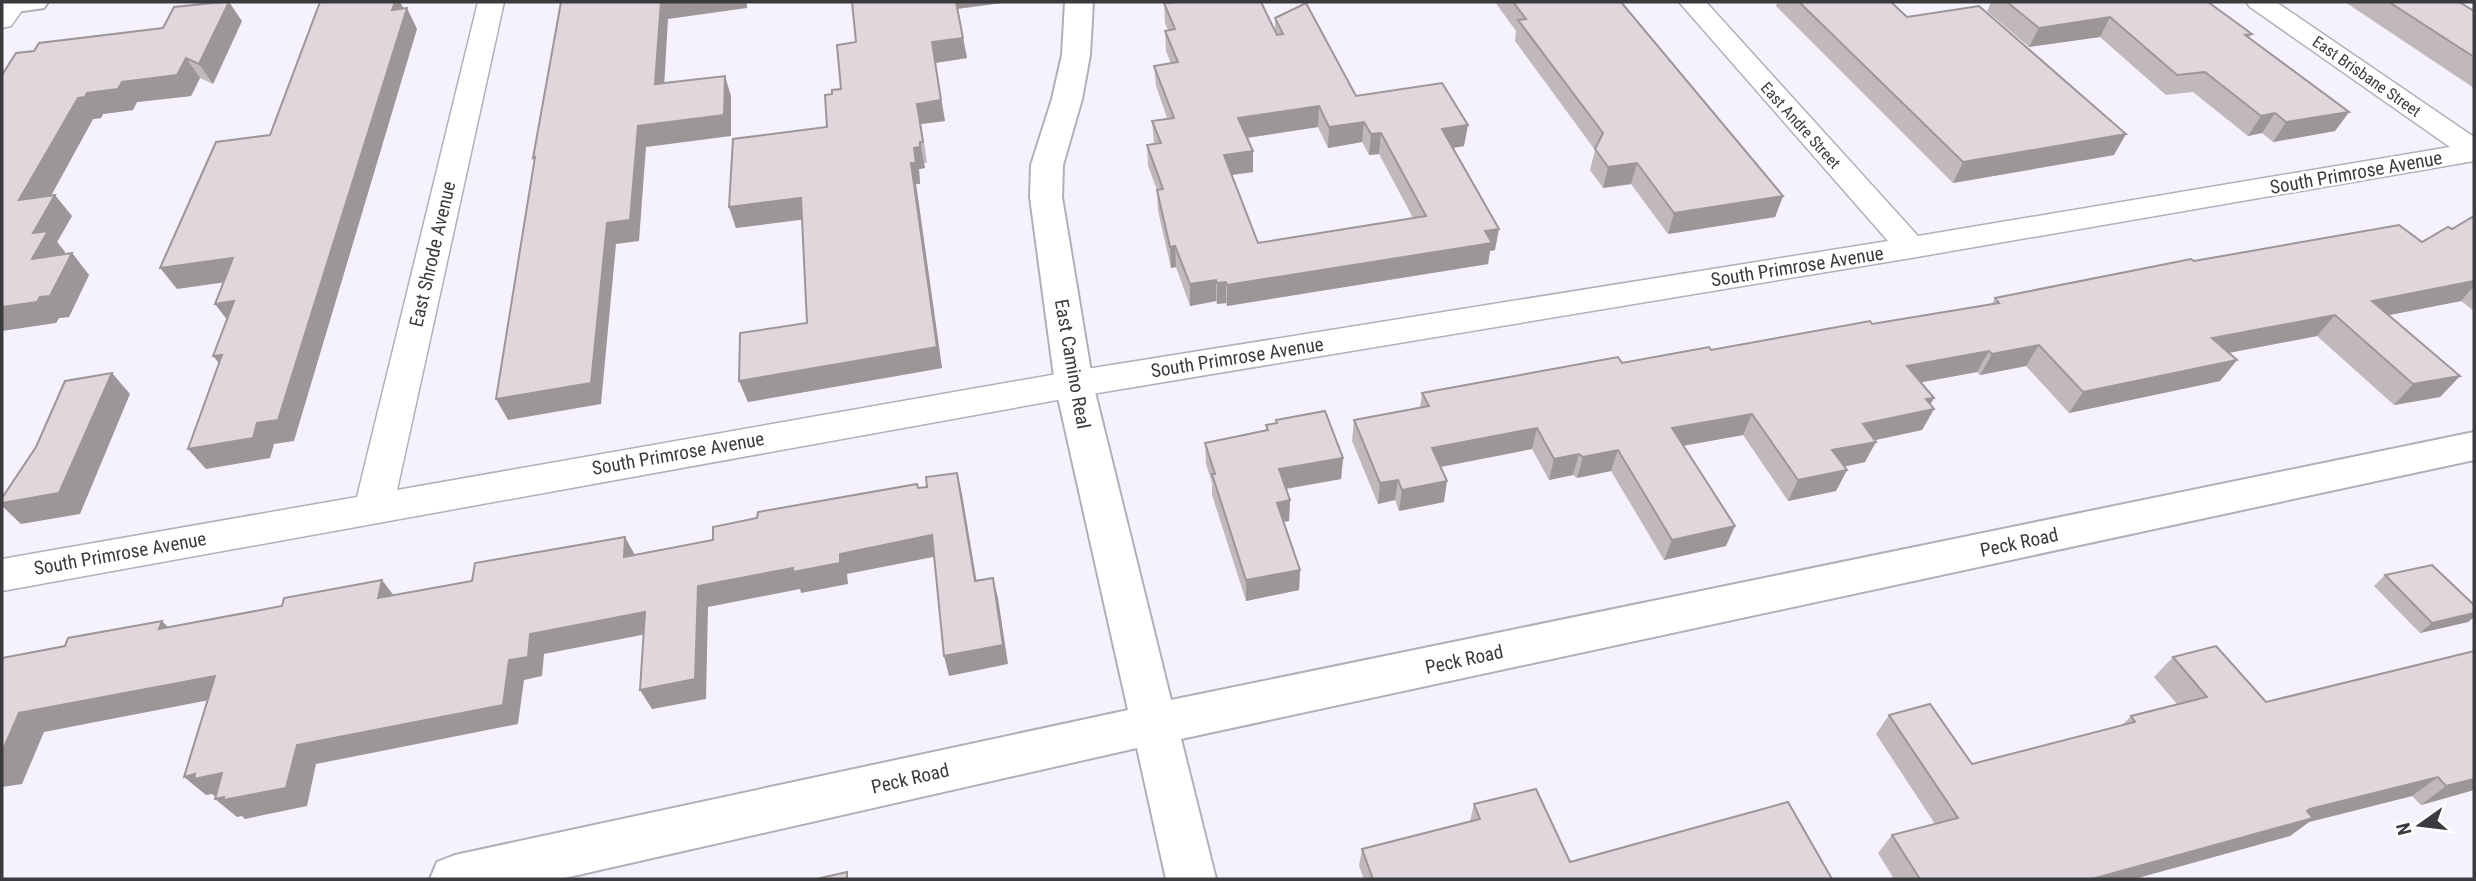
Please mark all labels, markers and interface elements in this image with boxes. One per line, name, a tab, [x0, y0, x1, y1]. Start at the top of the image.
street label: East Brisbane Street	[2309, 32, 2425, 121]
street label: East Andre Street	[1757, 78, 1845, 173]
street label: South Primrose Avenue	[2268, 146, 2444, 199]
street label: East Shrode Avenue	[405, 179, 460, 329]
street label: South Primrose Avenue	[1709, 241, 1885, 292]
street label: East Camino Real	[1050, 297, 1095, 431]
street label: South Primrose Avenue	[1149, 332, 1325, 383]
street label: South Primrose Avenue	[590, 427, 766, 480]
street label: Peck Road	[1978, 523, 2060, 562]
street label: South Primrose Avenue	[32, 527, 208, 580]
street label: Peck Road	[1423, 640, 1505, 679]
street label: Peck Road	[869, 758, 951, 799]
north arrow	[2385, 790, 2455, 860]
text: N	[2391, 821, 2417, 837]

